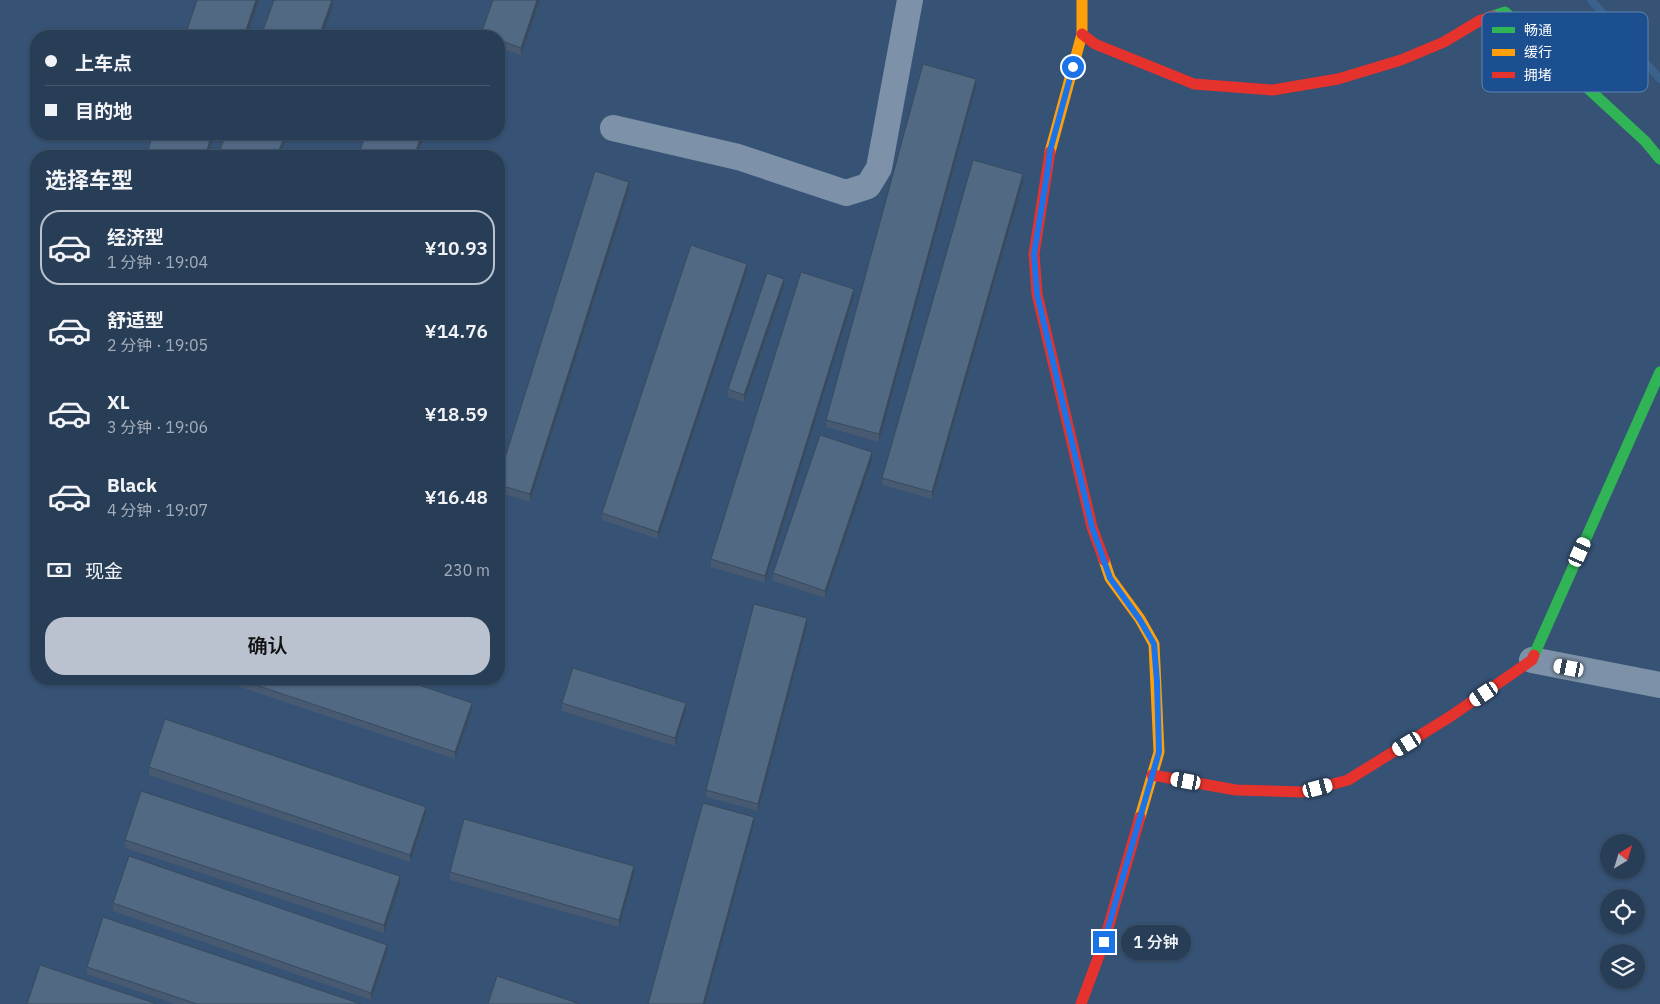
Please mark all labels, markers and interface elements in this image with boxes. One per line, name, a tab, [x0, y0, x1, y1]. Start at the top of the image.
legend	[1482, 12, 1648, 92]
text: 畅通	[1524, 21, 1552, 39]
text: 缓行	[1524, 43, 1552, 61]
text: 上车点	[75, 51, 132, 75]
route start	[1062, 56, 1084, 78]
text: 拥堵	[1524, 66, 1552, 84]
text: 目的地	[75, 99, 132, 123]
text: 选择车型	[45, 165, 133, 194]
icon: car	[47, 225, 92, 270]
text: 经济型	[107, 225, 164, 249]
text: ¥10.93	[425, 236, 488, 260]
text: 1 分钟 · 19:04	[107, 252, 208, 272]
icon: car	[47, 308, 92, 353]
text: 舒适型	[107, 308, 164, 332]
text: ¥14.76	[425, 319, 488, 343]
text: 2 分钟 · 19:05	[107, 335, 208, 355]
text: XL	[107, 390, 130, 414]
icon: car	[47, 391, 92, 436]
text: ¥18.59	[425, 402, 488, 426]
text: 3 分钟 · 19:06	[107, 417, 208, 437]
text: Black	[107, 473, 157, 497]
icon: car	[47, 474, 92, 519]
text: ¥16.48	[425, 485, 488, 509]
text: 4 分钟 · 19:07	[107, 500, 208, 520]
car	[1567, 535, 1592, 569]
icon: cash	[45, 556, 73, 584]
text: 现金	[85, 559, 123, 583]
text: 230 m	[443, 560, 490, 580]
button: 确认	[45, 617, 490, 675]
car	[1552, 658, 1585, 678]
car	[1467, 679, 1500, 709]
car	[1390, 730, 1423, 758]
car	[1169, 771, 1202, 791]
car	[1301, 777, 1334, 799]
north arrow	[1600, 834, 1645, 879]
map controls	[1600, 834, 1645, 989]
button: locate	[1600, 889, 1645, 934]
callout: 1 分钟	[1122, 924, 1192, 960]
route end	[1093, 931, 1115, 953]
text: 1 分钟	[1133, 932, 1179, 952]
button: layers	[1600, 944, 1645, 989]

